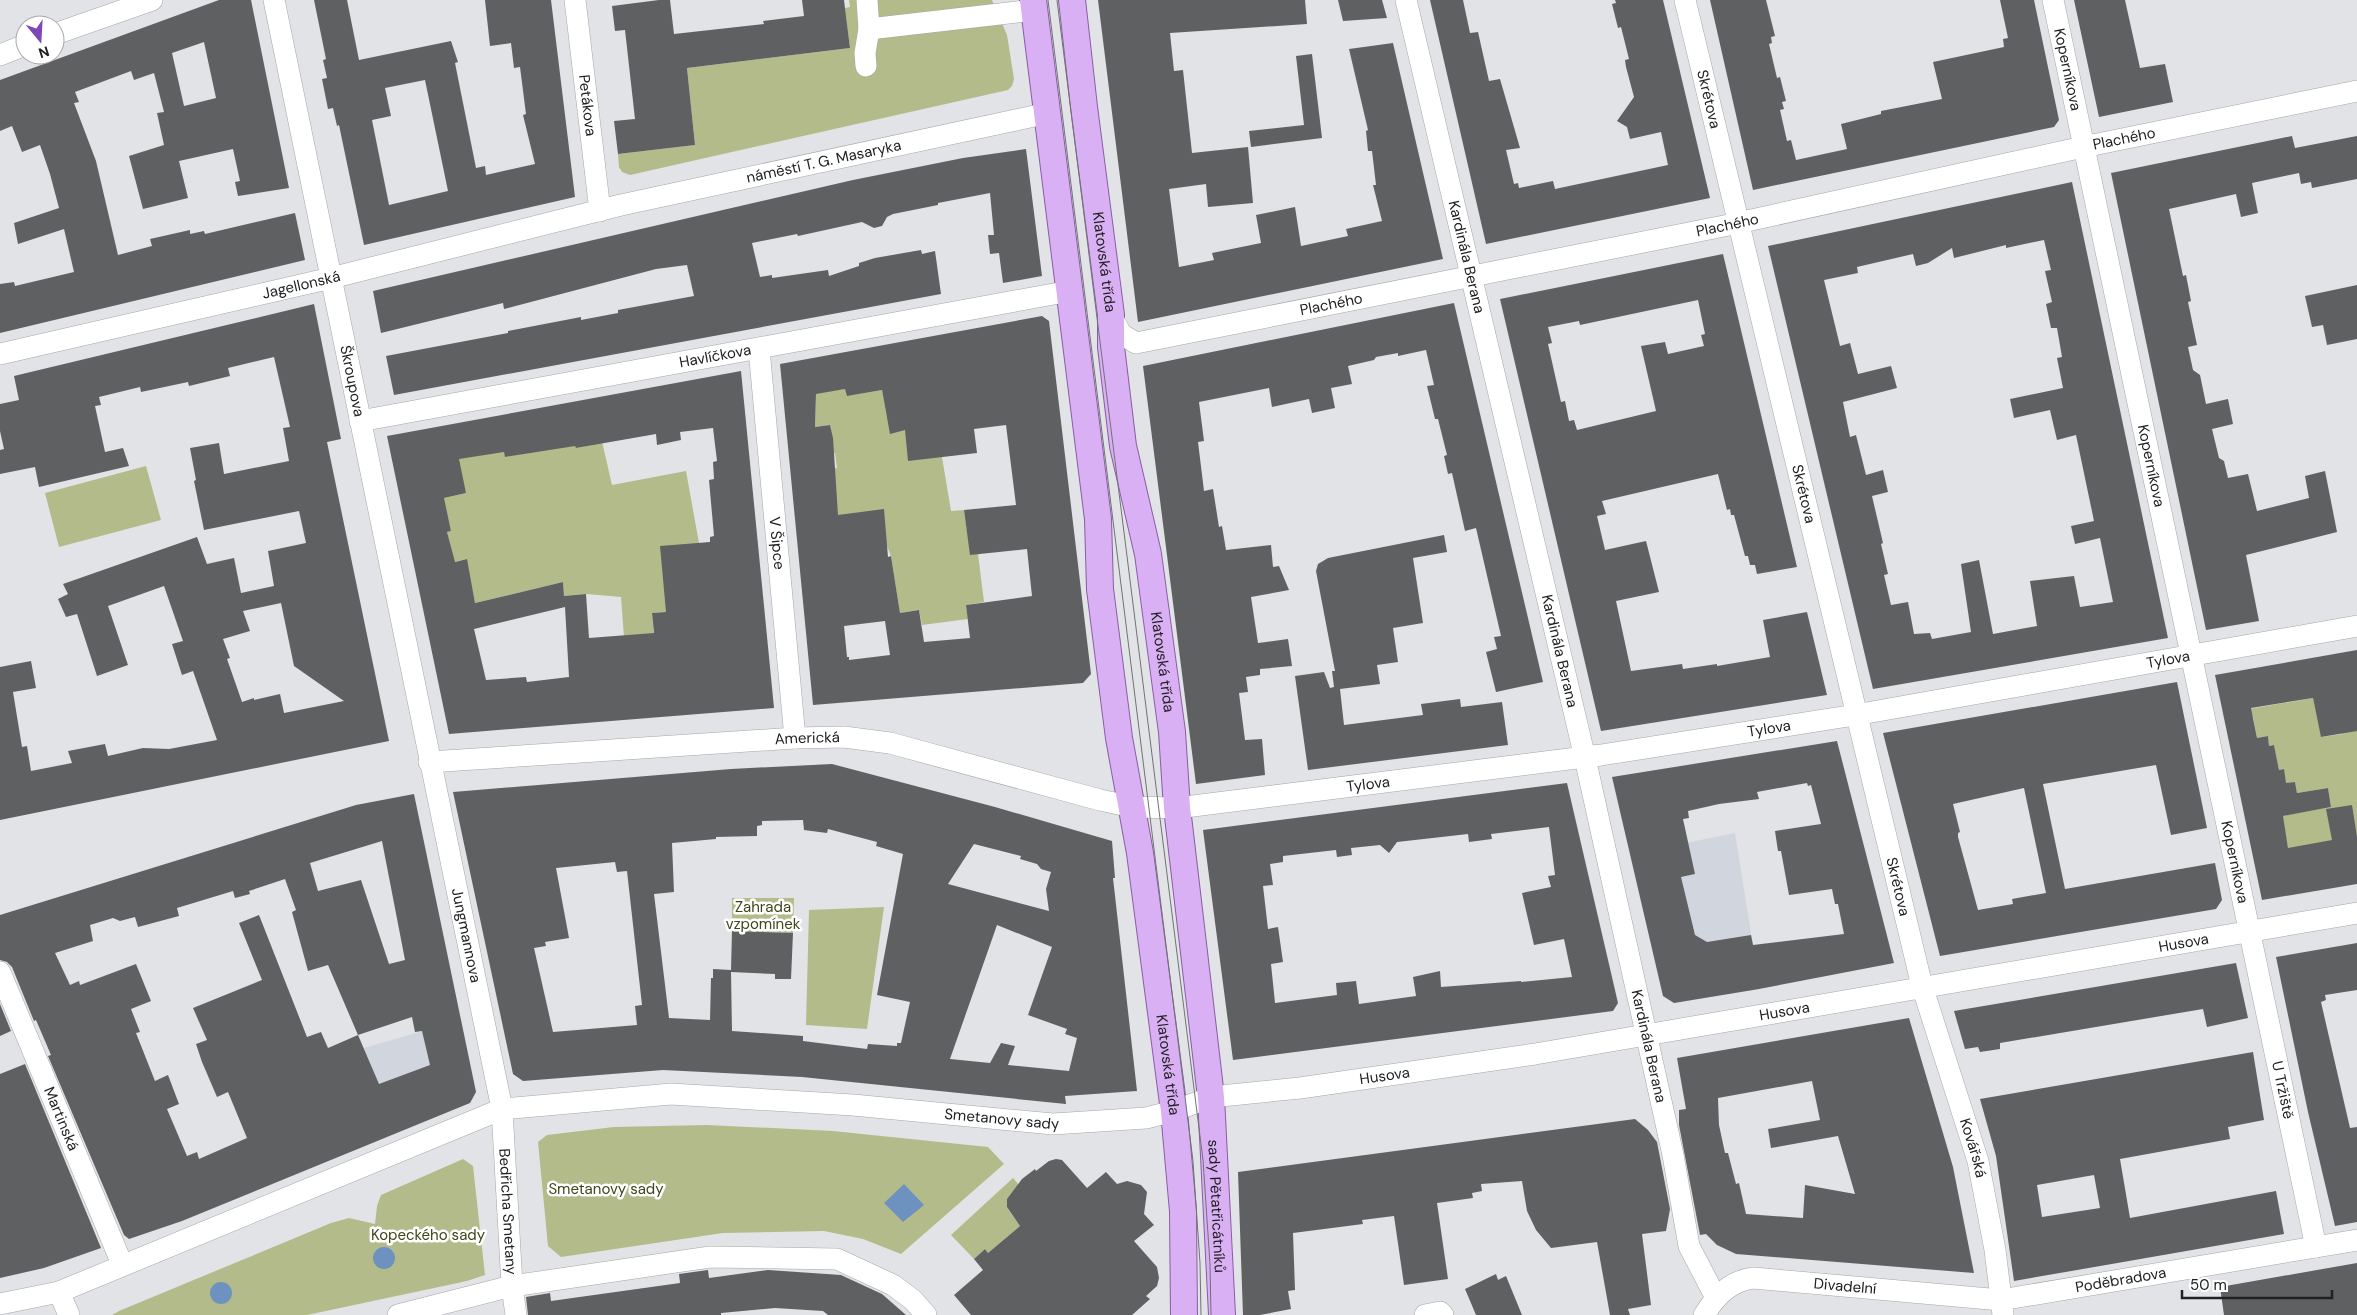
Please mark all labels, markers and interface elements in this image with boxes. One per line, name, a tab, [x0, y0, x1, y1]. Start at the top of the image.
north arrow	[15, 15, 65, 65]
street label: Koperníkova	[2049, 26, 2086, 113]
text: N	[36, 42, 52, 63]
street label: Skrétova	[1692, 68, 1726, 131]
street label: Petákova	[574, 73, 601, 137]
street label: Plachého	[2091, 122, 2157, 155]
street label: náměstí T. G. Masaryka	[744, 135, 903, 188]
street label: Kardinála Berana	[1444, 199, 1490, 315]
street label: Plachého	[1694, 209, 1761, 241]
street label: Klatovská třída	[1088, 210, 1121, 314]
street label: Jagellonská	[260, 266, 342, 304]
street label: Plachého	[1298, 288, 1364, 320]
street label: Havlíčkova	[678, 340, 753, 372]
street label: Škroupova	[335, 343, 369, 419]
street label: Koperníkova	[2133, 423, 2170, 509]
street label: Skrétova	[1787, 463, 1820, 525]
street label: V Šipce	[765, 516, 789, 570]
street label: Kardinála Berana	[1537, 593, 1583, 710]
street label: Klatovská třída	[1146, 610, 1179, 714]
street label: Tylova	[2145, 646, 2191, 673]
street label: Tylova	[1746, 715, 1792, 742]
street label: Americká	[774, 727, 840, 749]
street label: Tylova	[1345, 771, 1391, 797]
street label: Koperníkova	[2216, 819, 2253, 905]
street label: Skrétova	[1881, 855, 1915, 918]
street label: Jungmannova	[447, 886, 486, 985]
park label: Zahrada vzpomínek	[726, 897, 801, 934]
street label: Husova	[2157, 929, 2210, 957]
street label: Kardinála Berana	[1627, 988, 1671, 1105]
street label: Husova	[1758, 997, 1811, 1025]
street label: Klatovská třída	[1151, 1013, 1184, 1116]
street label: U Tržiště	[2267, 1059, 2299, 1121]
street label: Husova	[1358, 1062, 1411, 1089]
street label: Martinská	[39, 1084, 84, 1154]
street label: Smetanovy sady	[943, 1104, 1061, 1134]
street label: Kovářská	[1955, 1116, 1991, 1179]
street label: sady Pětatřicátníků	[1203, 1139, 1230, 1273]
street label: Bedřicha Smetany	[494, 1148, 521, 1276]
park label: Smetanovy sady	[548, 1179, 664, 1199]
park label: Kopeckého sady	[371, 1225, 486, 1245]
street label: Poděbradova	[2074, 1262, 2168, 1297]
scale bar	[2182, 1268, 2332, 1300]
street label: Divadelní	[1813, 1273, 1878, 1299]
text: 50 m	[2190, 1275, 2227, 1295]

